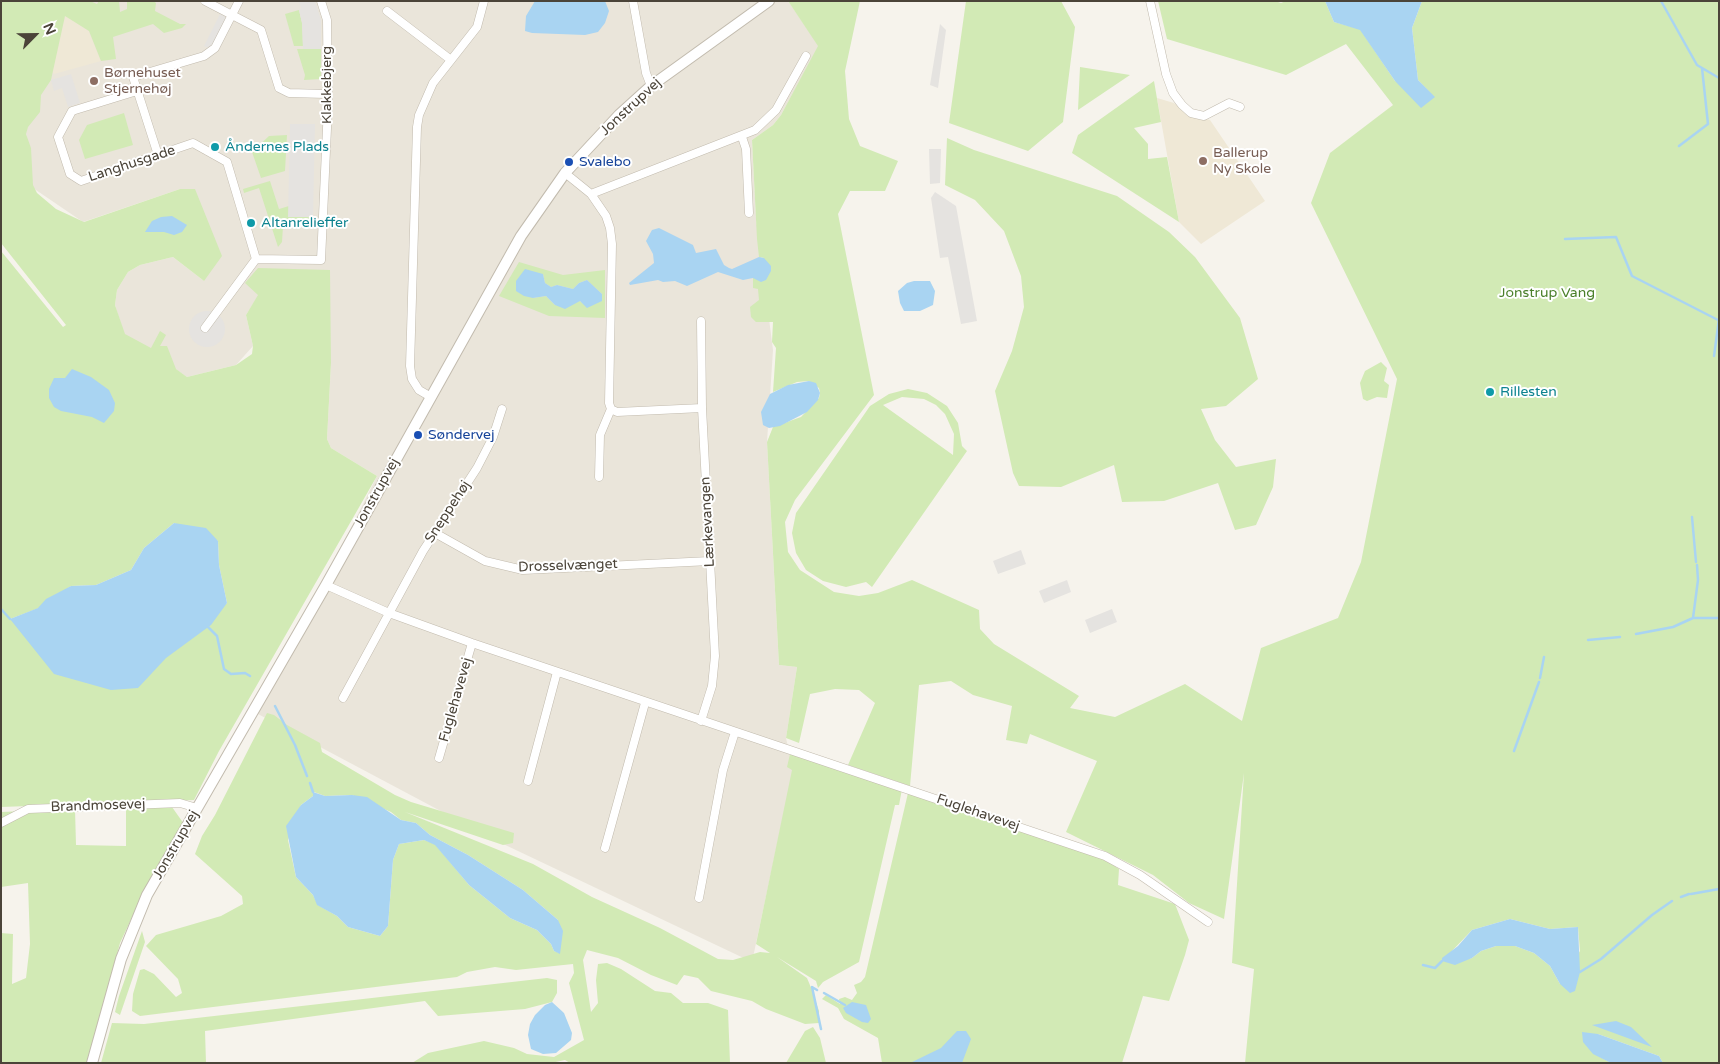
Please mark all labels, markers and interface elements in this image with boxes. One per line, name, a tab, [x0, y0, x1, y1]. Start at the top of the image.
north arrow	[10, 10, 60, 60]
text: N	[39, 20, 59, 37]
street label: Klakkebjerg	[319, 46, 335, 124]
place label: Børnehuset Stjernehøj	[104, 65, 181, 98]
marker: Børnehuset Stjernehøj	[88, 75, 100, 87]
street label: Jonstrupvej	[597, 75, 665, 139]
place label: Åndernes Plads	[225, 139, 329, 155]
marker: Åndernes Plads	[209, 141, 221, 153]
street label: Langhusgade	[86, 142, 178, 186]
place label: Ballerup Ny Skole	[1213, 145, 1271, 178]
place label: Svalebo	[579, 154, 631, 170]
marker: Ballerup Ny Skole	[1197, 155, 1209, 167]
marker: Svalebo	[563, 156, 575, 168]
place label: Altanrelieffer	[261, 215, 348, 231]
marker: Altanrelieffer	[245, 217, 257, 229]
park label: Jonstrup Vang	[1499, 285, 1595, 301]
place label: Rillesten	[1500, 384, 1557, 400]
marker: Rillesten	[1484, 386, 1496, 398]
place label: Søndervej	[428, 427, 495, 443]
marker: Søndervej	[412, 429, 424, 441]
street label: Jonstrupvej	[351, 455, 403, 531]
street label: Lærkevangen	[697, 476, 719, 568]
street label: Sneppehøj	[422, 478, 474, 546]
street label: Drosselvænget	[518, 556, 618, 576]
street label: Fuglehavevej	[436, 656, 476, 744]
street label: Fuglehavevej	[934, 791, 1022, 835]
street label: Brandmosevej	[50, 796, 146, 816]
street label: Jonstrupvej	[149, 807, 203, 883]

